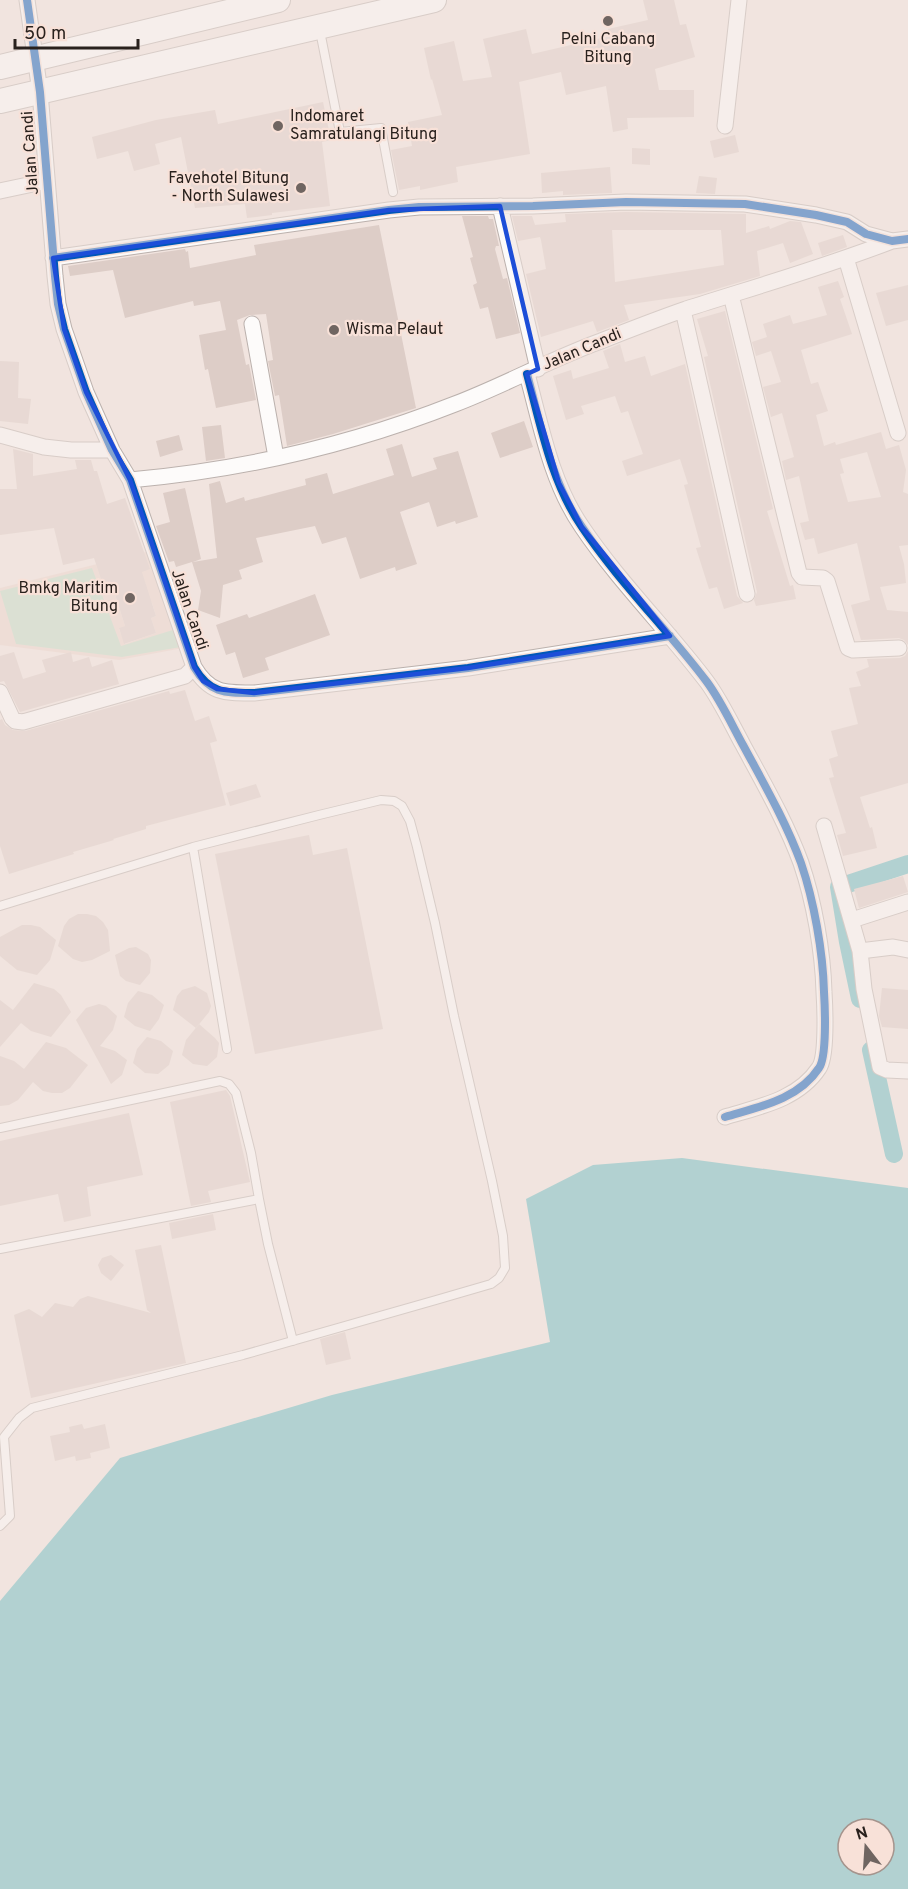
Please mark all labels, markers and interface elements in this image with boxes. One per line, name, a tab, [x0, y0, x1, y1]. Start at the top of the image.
scale bar	[15, 12, 138, 50]
marker: Pelni Cabang Bitung	[601, 14, 615, 28]
text: 50 m	[24, 23, 66, 46]
place label: Pelni Cabang Bitung	[561, 30, 655, 68]
place label: Indomaret Samratulangi Bitung	[290, 107, 437, 145]
street label: Jalan Candi	[18, 110, 44, 196]
marker: Indomaret Samratulangi Bitung	[271, 119, 285, 133]
place label: Favehotel Bitung - North Sulawesi	[168, 169, 289, 207]
marker: Favehotel Bitung - North Sulawesi	[294, 181, 308, 195]
place label: Wisma Pelaut	[346, 320, 443, 340]
marker: Wisma Pelaut	[327, 323, 341, 337]
street label: Jalan Candi	[539, 324, 625, 376]
street label: Jalan Candi	[166, 567, 212, 653]
place label: Bmkg Maritim Bitung	[19, 579, 118, 617]
marker: Bmkg Maritim Bitung	[123, 591, 137, 605]
north arrow	[836, 1817, 896, 1877]
text: N	[854, 1823, 871, 1846]

